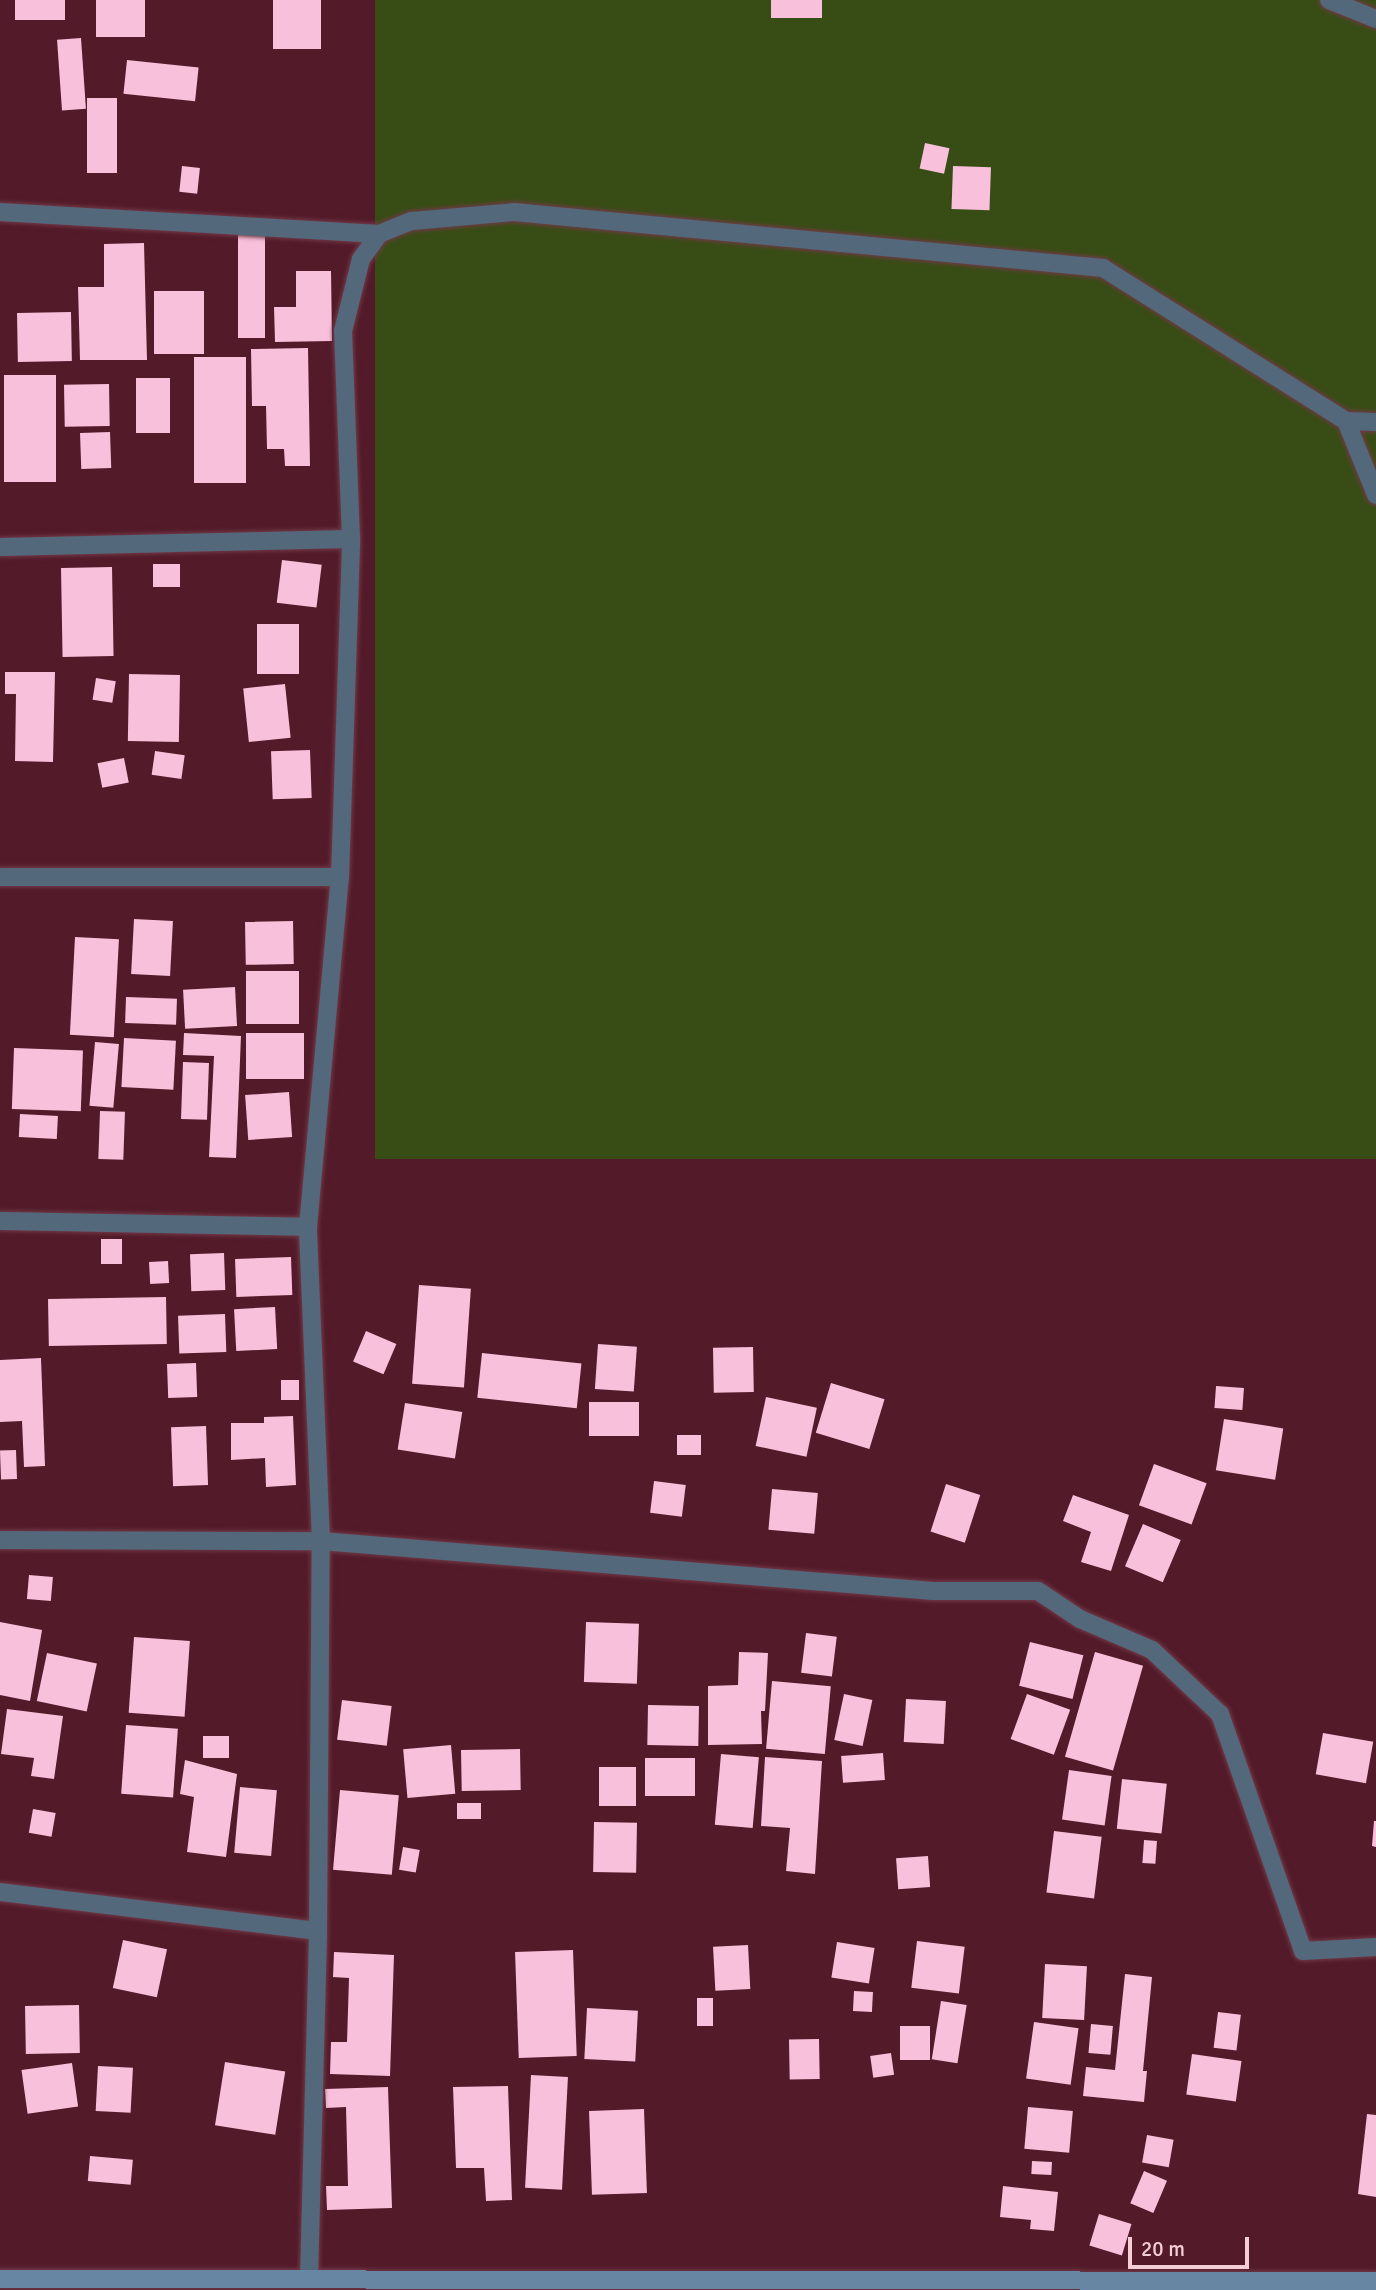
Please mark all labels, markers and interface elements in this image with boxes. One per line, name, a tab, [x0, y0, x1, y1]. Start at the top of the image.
scale bar	[1131, 2224, 1252, 2268]
text: 20 m	[1141, 2236, 1185, 2262]

